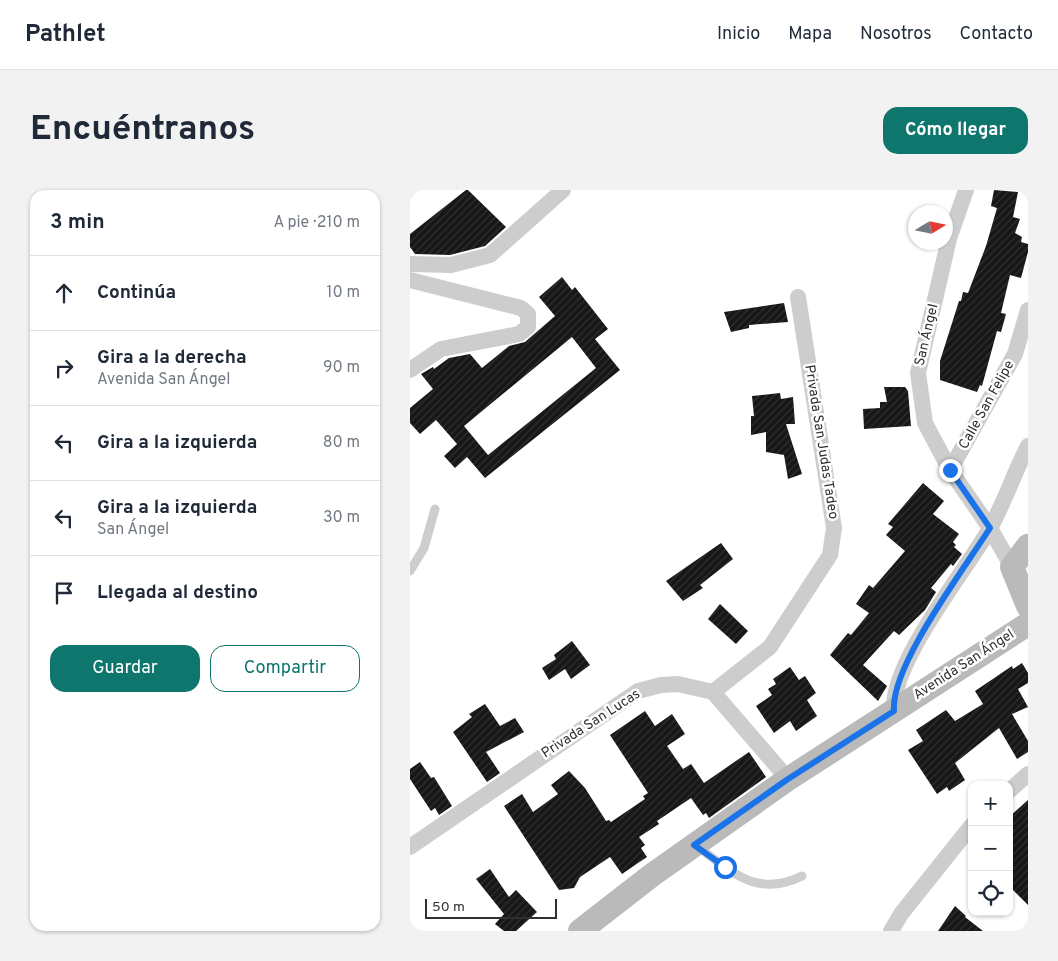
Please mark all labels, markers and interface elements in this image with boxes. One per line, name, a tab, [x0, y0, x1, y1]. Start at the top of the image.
text: Pathlet	[25, 20, 106, 50]
text: Inicio	[717, 23, 760, 46]
text: Mapa	[788, 23, 832, 46]
text: Nosotros	[860, 23, 932, 46]
text: Contacto	[960, 23, 1033, 46]
button: Cómo llegar	[883, 107, 1028, 154]
text: Encuéntranos	[30, 108, 255, 152]
north arrow	[908, 205, 953, 250]
text: 3 min	[50, 209, 105, 236]
text: A pie · 210 m	[273, 213, 360, 233]
icon: ahead	[50, 279, 78, 307]
text: Continúa	[97, 281, 176, 305]
text: 10 m	[326, 283, 360, 303]
street label: San Ángel	[911, 302, 942, 368]
text: Gira a la derecha	[97, 346, 247, 370]
icon: right	[50, 354, 78, 382]
text: 90 m	[323, 358, 360, 378]
street label: Calle San Felipe	[956, 358, 1018, 452]
street label: Privada San Judas Tadeo	[800, 364, 842, 521]
text: Avenida San Ángel	[97, 370, 230, 390]
icon: left	[50, 429, 78, 457]
text: Gira a la izquierda	[97, 431, 257, 455]
text: 80 m	[323, 433, 360, 453]
route end	[939, 459, 962, 482]
text: Gira a la izquierda	[97, 496, 257, 520]
icon: left	[50, 504, 78, 532]
text: 30 m	[323, 508, 360, 528]
text: San Ángel	[97, 520, 169, 540]
icon: arrive	[50, 579, 78, 607]
text: Llegada al destino	[97, 581, 258, 605]
street label: Avenida San Ángel	[910, 625, 1018, 704]
button: Guardar	[50, 645, 200, 692]
button: Compartir	[210, 645, 360, 692]
street label: Privada San Lucas	[538, 686, 644, 762]
map controls	[968, 781, 1013, 916]
button: +	[968, 781, 1013, 826]
button: −	[968, 826, 1013, 871]
route start	[714, 856, 737, 879]
button: locate	[968, 871, 1013, 916]
scale bar	[425, 896, 558, 919]
text: 50 m	[432, 899, 465, 916]

